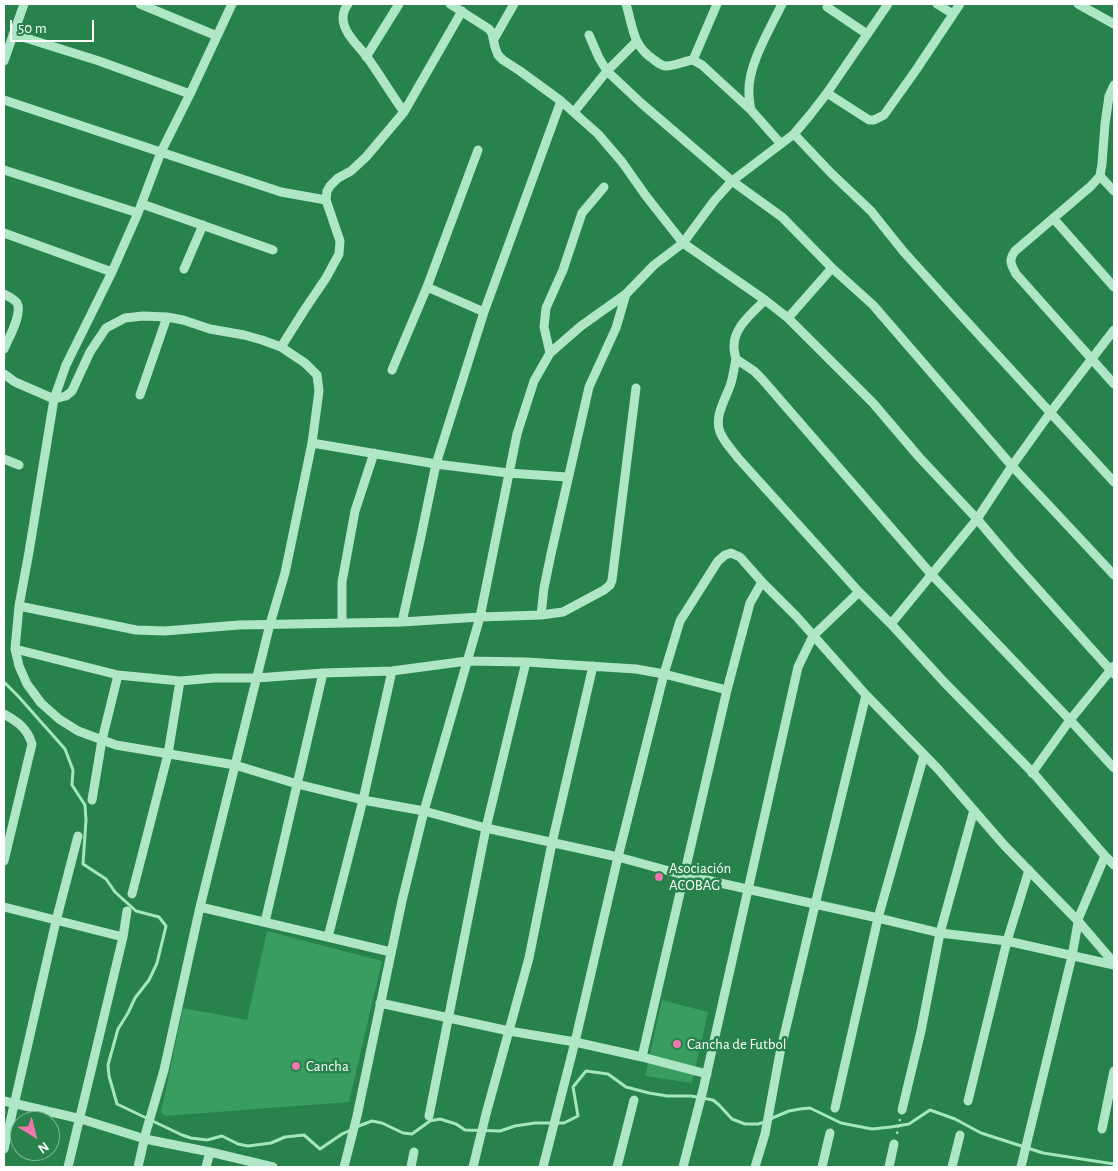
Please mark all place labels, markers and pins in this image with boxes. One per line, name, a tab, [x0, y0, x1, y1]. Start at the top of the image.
place label: Asociación ACOBAG	[669, 859, 731, 894]
marker: Asociación ACOBAG	[653, 871, 665, 883]
place label: Cancha de Futbol	[687, 1035, 786, 1053]
marker: Cancha de Futbol	[671, 1038, 683, 1050]
place label: Cancha	[306, 1057, 349, 1075]
marker: Cancha	[290, 1060, 302, 1072]

